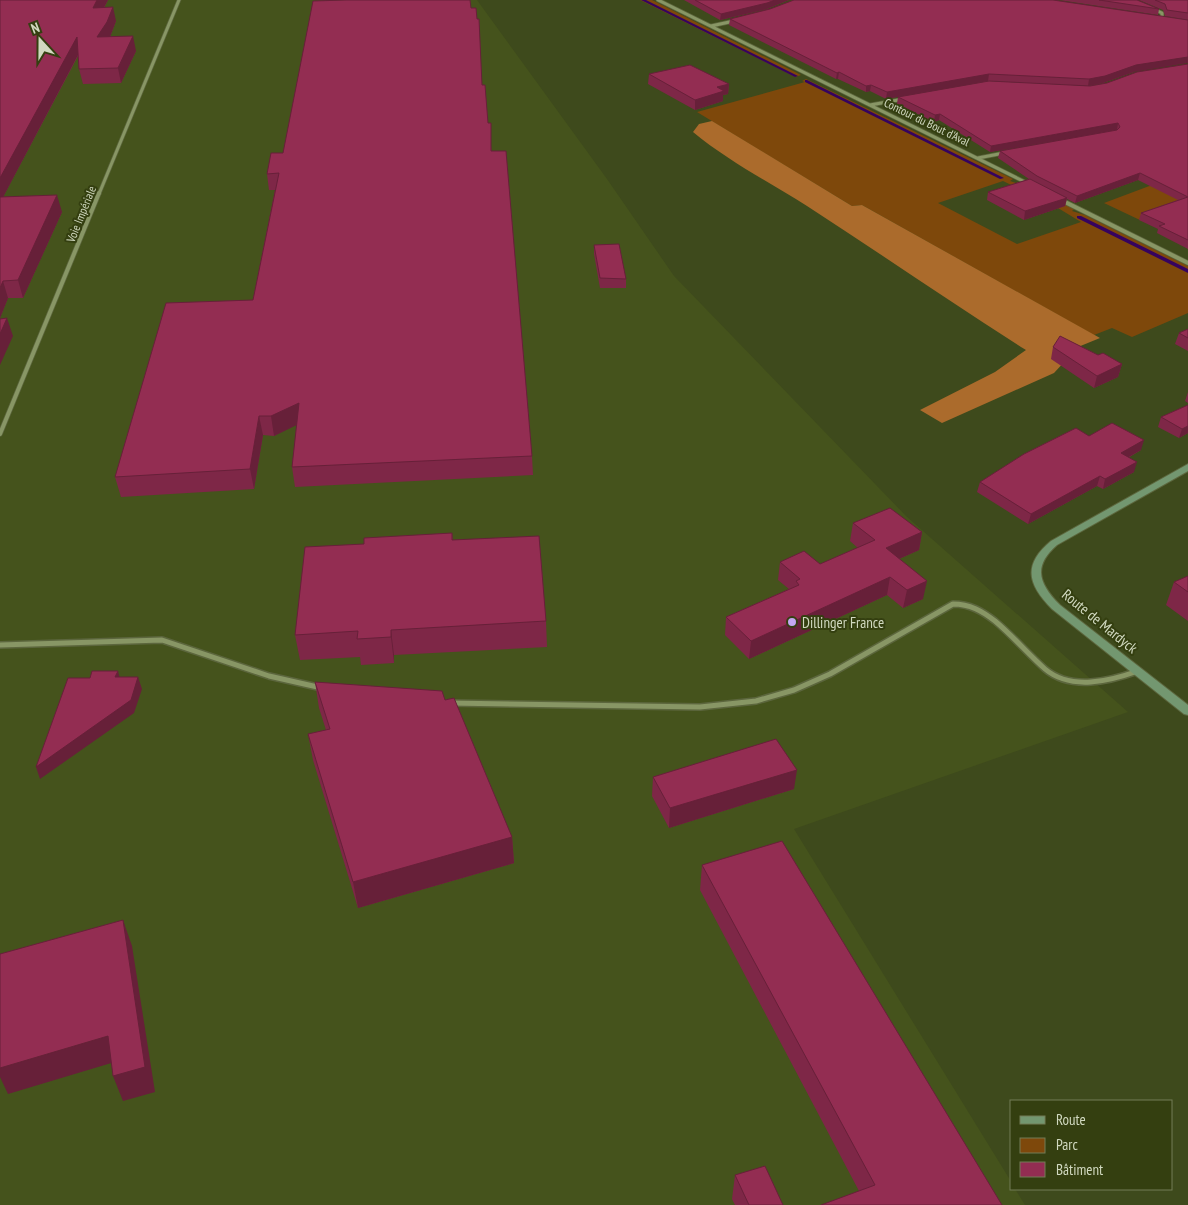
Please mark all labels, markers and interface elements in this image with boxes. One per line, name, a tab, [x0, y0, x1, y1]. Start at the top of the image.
north arrow	[15, 15, 65, 65]
text: N	[29, 18, 42, 38]
street label: Contour du Bout d'Aval	[882, 95, 973, 149]
street label: Voie Impériale	[63, 184, 99, 245]
street label: Route de Mardyck	[1058, 585, 1142, 657]
place label: Dillinger France	[802, 613, 884, 632]
marker: Dillinger France	[786, 616, 798, 628]
legend	[1010, 1100, 1173, 1190]
text: Route	[1056, 1110, 1086, 1129]
text: Parc	[1056, 1135, 1078, 1154]
text: Bâtiment	[1056, 1160, 1103, 1179]

